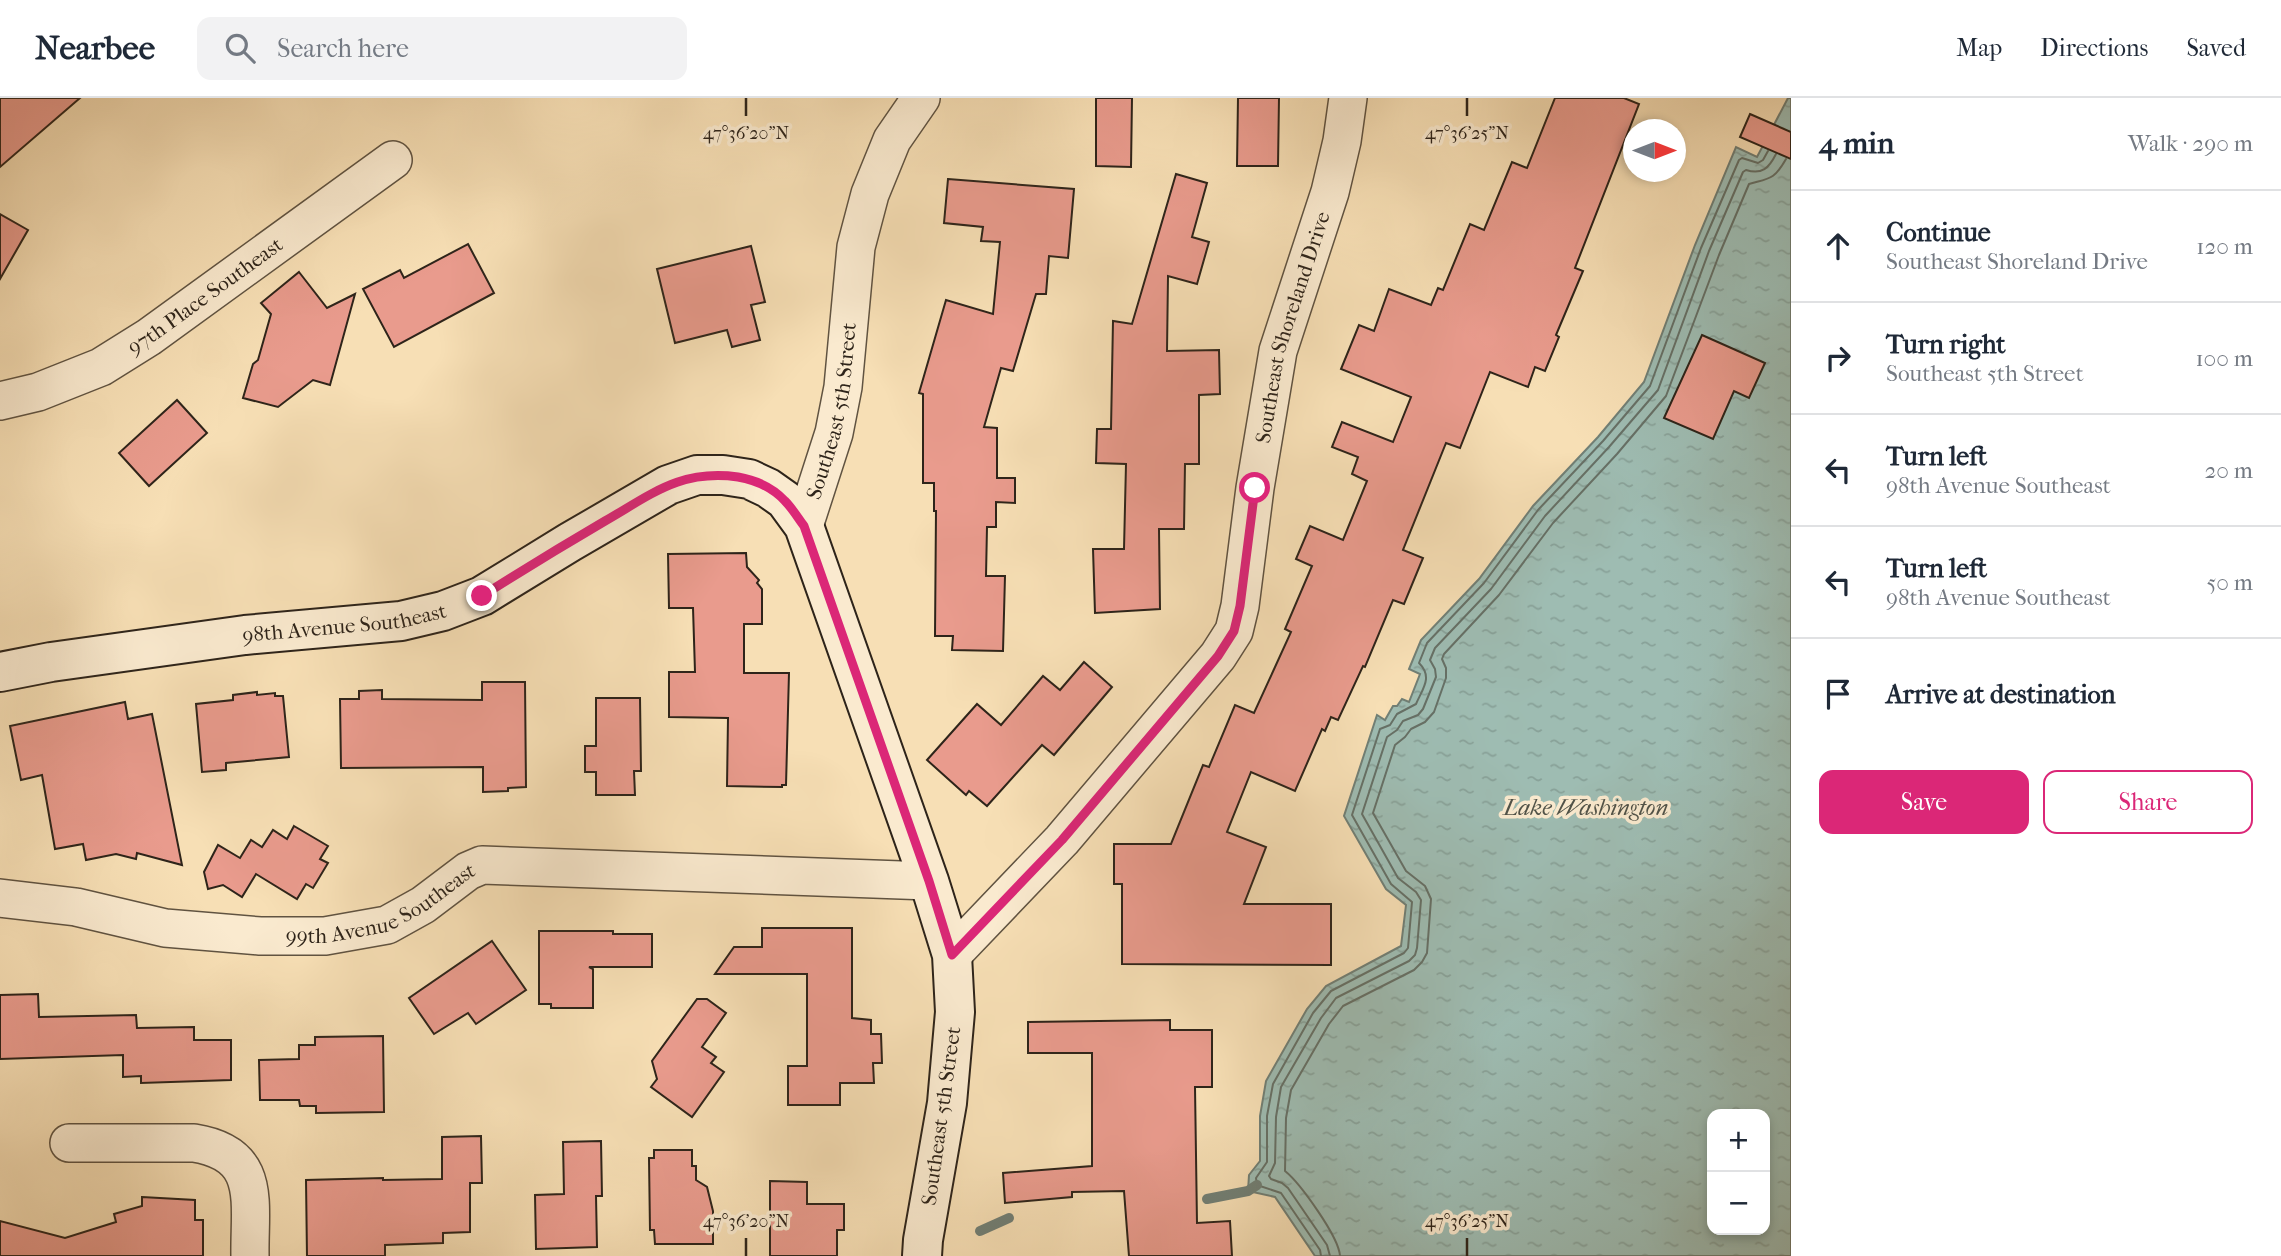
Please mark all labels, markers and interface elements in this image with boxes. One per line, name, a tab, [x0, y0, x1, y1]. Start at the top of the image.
search box	[197, 17, 687, 80]
text: Nearbee	[35, 29, 155, 68]
icon: search	[221, 29, 259, 67]
text: Search here	[277, 33, 409, 64]
text: Map	[1956, 34, 2002, 62]
text: Directions	[2040, 34, 2148, 62]
text: Saved	[2186, 34, 2246, 62]
north arrow	[1623, 119, 1686, 182]
text: 47°36'20"N	[703, 123, 789, 144]
text: 47°36'25"N	[1425, 123, 1509, 144]
text: 4 min	[1819, 126, 1894, 161]
text: Walk · 290 m	[2128, 130, 2253, 157]
street label: Southeast Shoreland Drive	[1251, 208, 1335, 445]
text: Continue	[1886, 217, 1991, 248]
icon: ahead	[1819, 227, 1857, 265]
street label: 97th Place Southeast	[123, 232, 288, 359]
text: 120 m	[2196, 233, 2253, 260]
text: Southeast Shoreland Drive	[1886, 248, 2148, 275]
street label: Southeast 5th Street	[801, 321, 861, 502]
text: Turn right	[1886, 329, 2006, 360]
icon: right	[1819, 339, 1857, 377]
text: 100 m	[2195, 345, 2253, 372]
text: Southeast 5th Street	[1886, 360, 2084, 387]
text: Turn left	[1886, 441, 1987, 472]
icon: left	[1819, 451, 1857, 489]
text: 20 m	[2204, 457, 2253, 484]
route start	[1239, 472, 1270, 503]
text: 98th Avenue Southeast	[1886, 472, 2111, 499]
text: Turn left	[1886, 553, 1987, 584]
icon: left	[1819, 563, 1857, 601]
text: 50 m	[2206, 569, 2253, 596]
route end	[466, 580, 497, 611]
text: 98th Avenue Southeast	[1886, 584, 2111, 611]
street label: 98th Avenue Southeast	[241, 598, 449, 647]
icon: arrive	[1819, 675, 1857, 713]
text: Arrive at destination	[1886, 679, 2116, 710]
button: Save	[1819, 770, 2029, 834]
button: Share	[2043, 770, 2253, 834]
water label: Lake Washington	[1502, 794, 1668, 821]
street label: 99th Avenue Southeast	[286, 857, 479, 948]
street label: Southeast 5th Street	[917, 1024, 966, 1207]
map controls	[1707, 1109, 1770, 1235]
button: +	[1707, 1109, 1770, 1172]
button: −	[1707, 1172, 1770, 1235]
text: 47°36'20"N	[703, 1211, 789, 1232]
text: 47°36'25"N	[1425, 1211, 1509, 1232]

